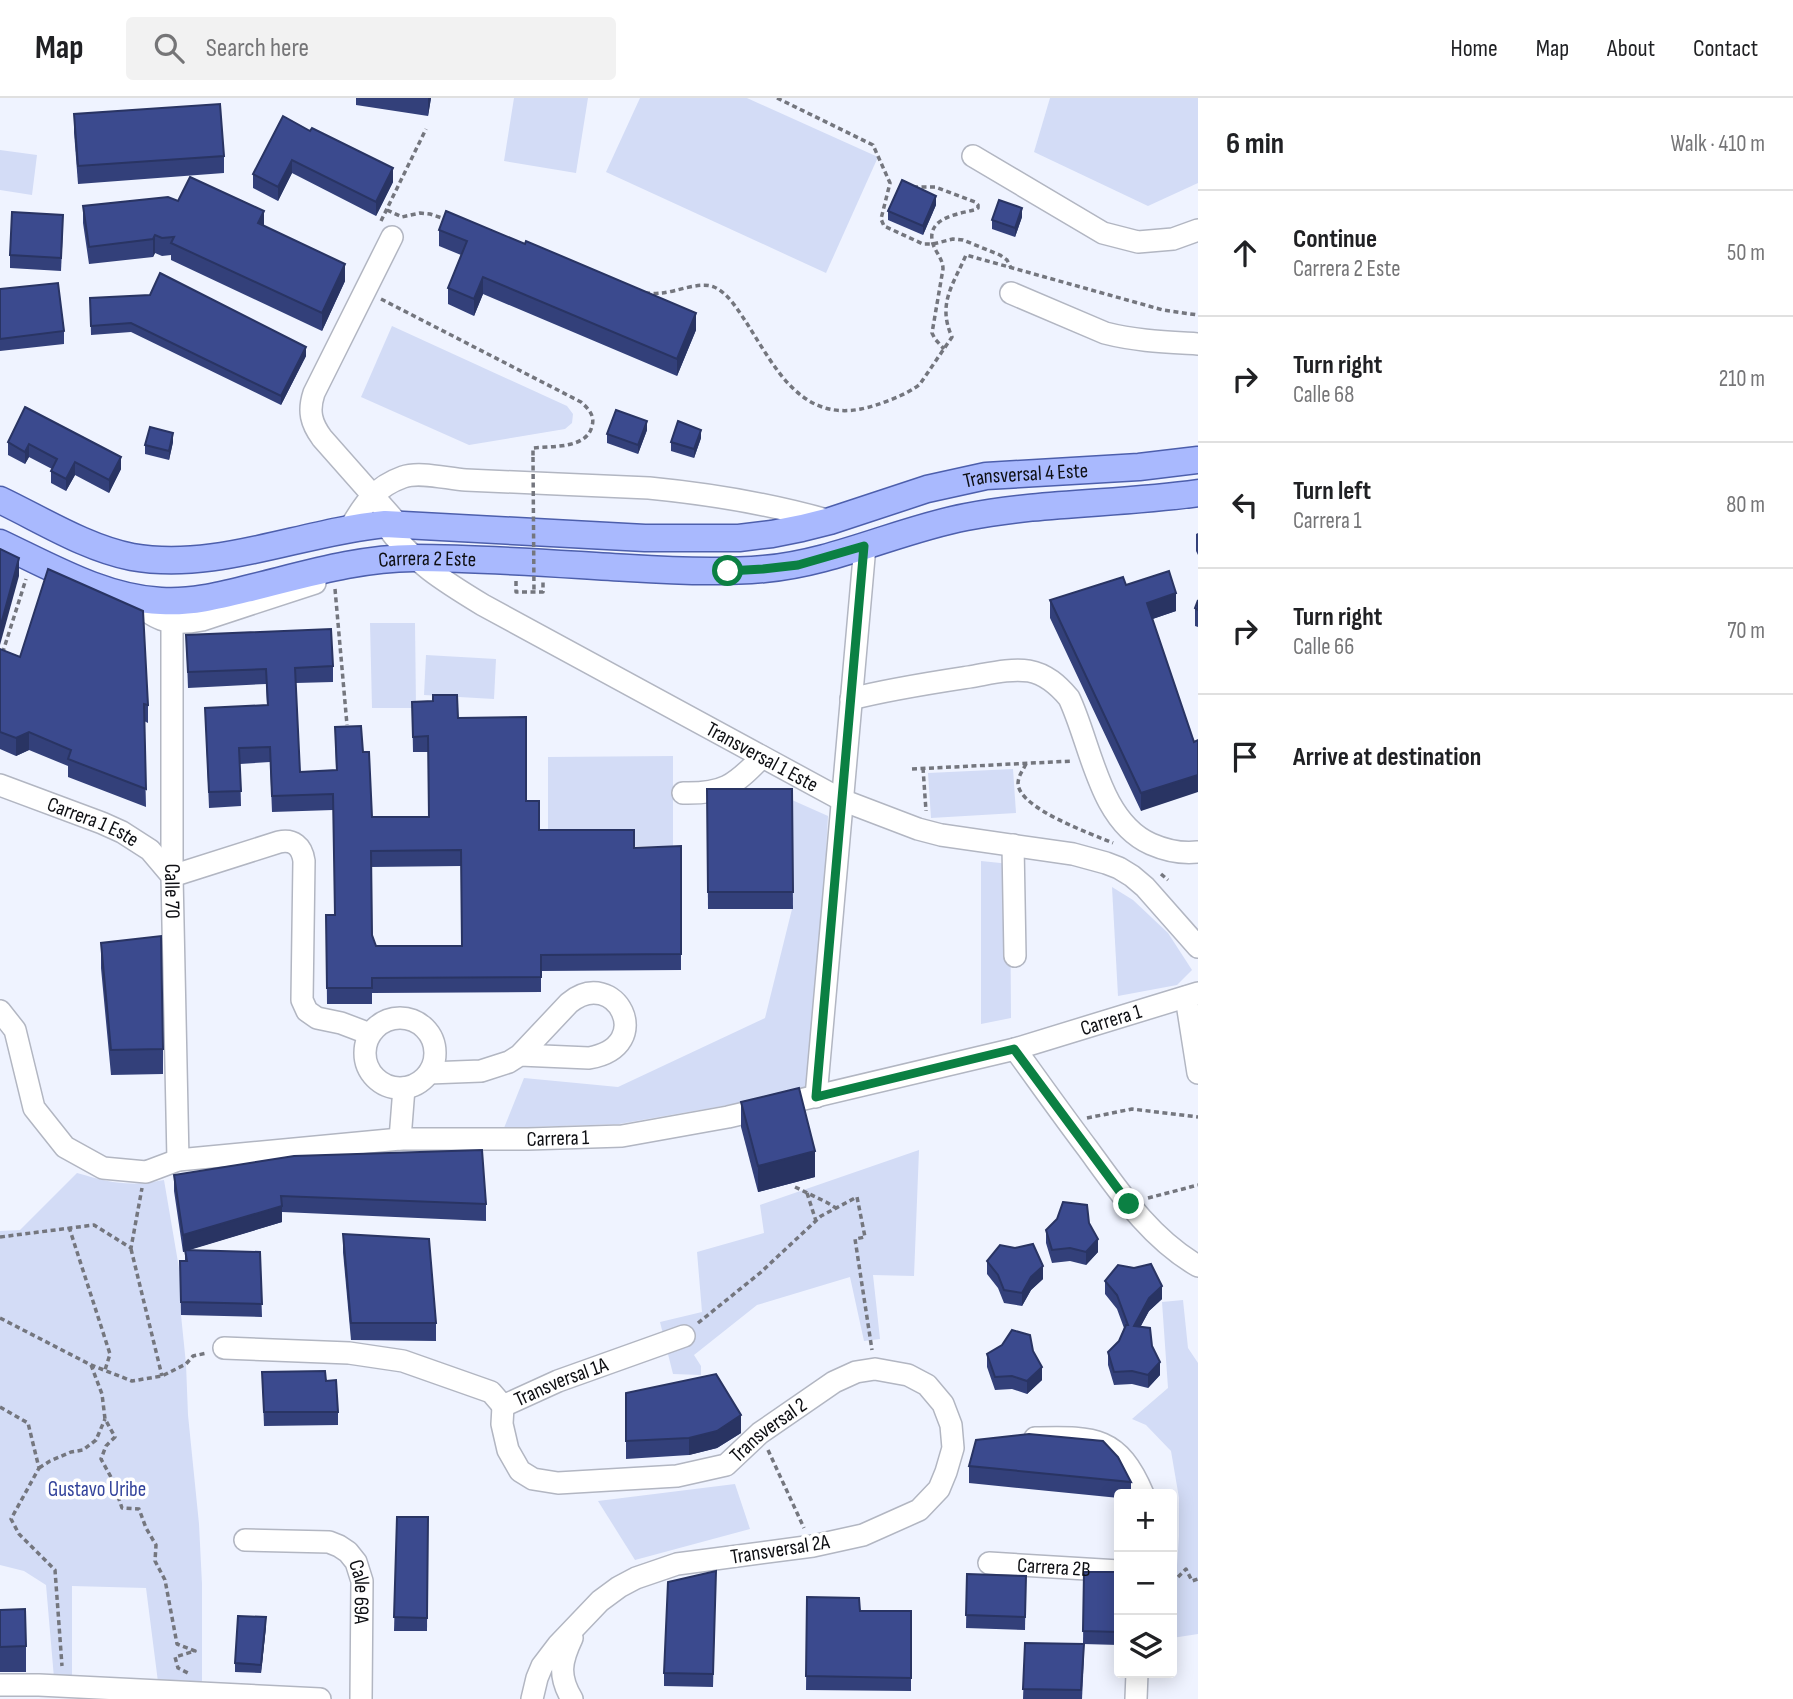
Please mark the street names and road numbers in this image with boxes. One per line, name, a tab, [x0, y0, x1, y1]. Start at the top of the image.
street label: Transversal 4 Este	[961, 458, 1089, 494]
street label: Carrera 2 Este	[377, 546, 477, 573]
street label: Transversal 1 Este	[702, 717, 822, 798]
street label: Carrera 1 Este	[44, 792, 143, 852]
street label: Calle 70	[159, 863, 185, 919]
street label: Carrera 1	[1077, 999, 1145, 1041]
street label: Carrera 1	[526, 1125, 590, 1152]
street label: Transversal 1A	[510, 1352, 612, 1412]
street label: Transversal 2	[725, 1393, 812, 1468]
street label: Transversal 2A	[729, 1529, 832, 1570]
street label: Carrera 2B	[1017, 1553, 1091, 1582]
street label: Calle 69A	[343, 1557, 374, 1625]

